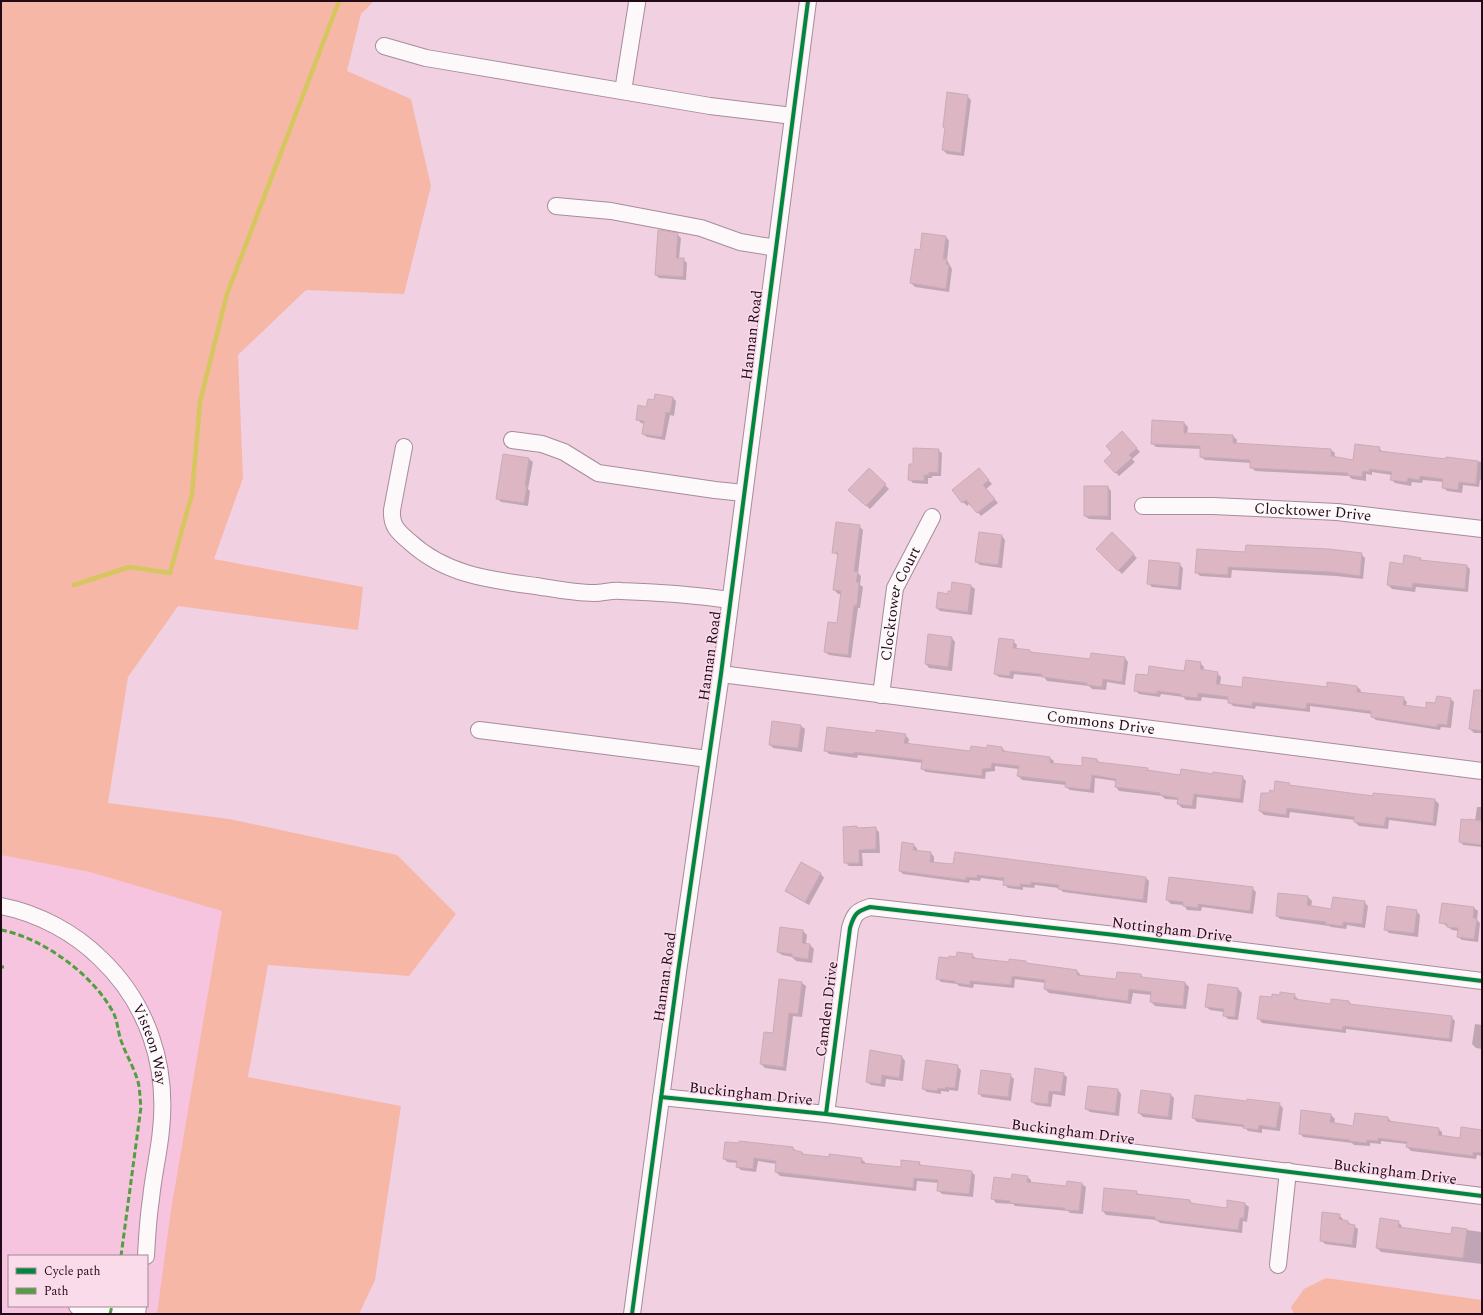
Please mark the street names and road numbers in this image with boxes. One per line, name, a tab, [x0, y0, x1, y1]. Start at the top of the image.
street label: Hannan Road	[735, 289, 769, 381]
street label: Clocktower Drive	[1254, 497, 1373, 527]
street label: Clocktower Court	[874, 542, 926, 662]
street label: Hannan Road	[692, 610, 728, 702]
street label: Commons Drive	[1046, 704, 1156, 741]
street label: Nottingham Drive	[1110, 911, 1234, 949]
street label: Hannan Road	[647, 931, 683, 1023]
street label: Camden Drive	[810, 960, 844, 1058]
street label: Visteon Way	[127, 999, 173, 1087]
street label: Buckingham Drive	[688, 1076, 814, 1112]
street label: Buckingham Drive	[1010, 1113, 1136, 1151]
street label: Buckingham Drive	[1332, 1153, 1458, 1191]

